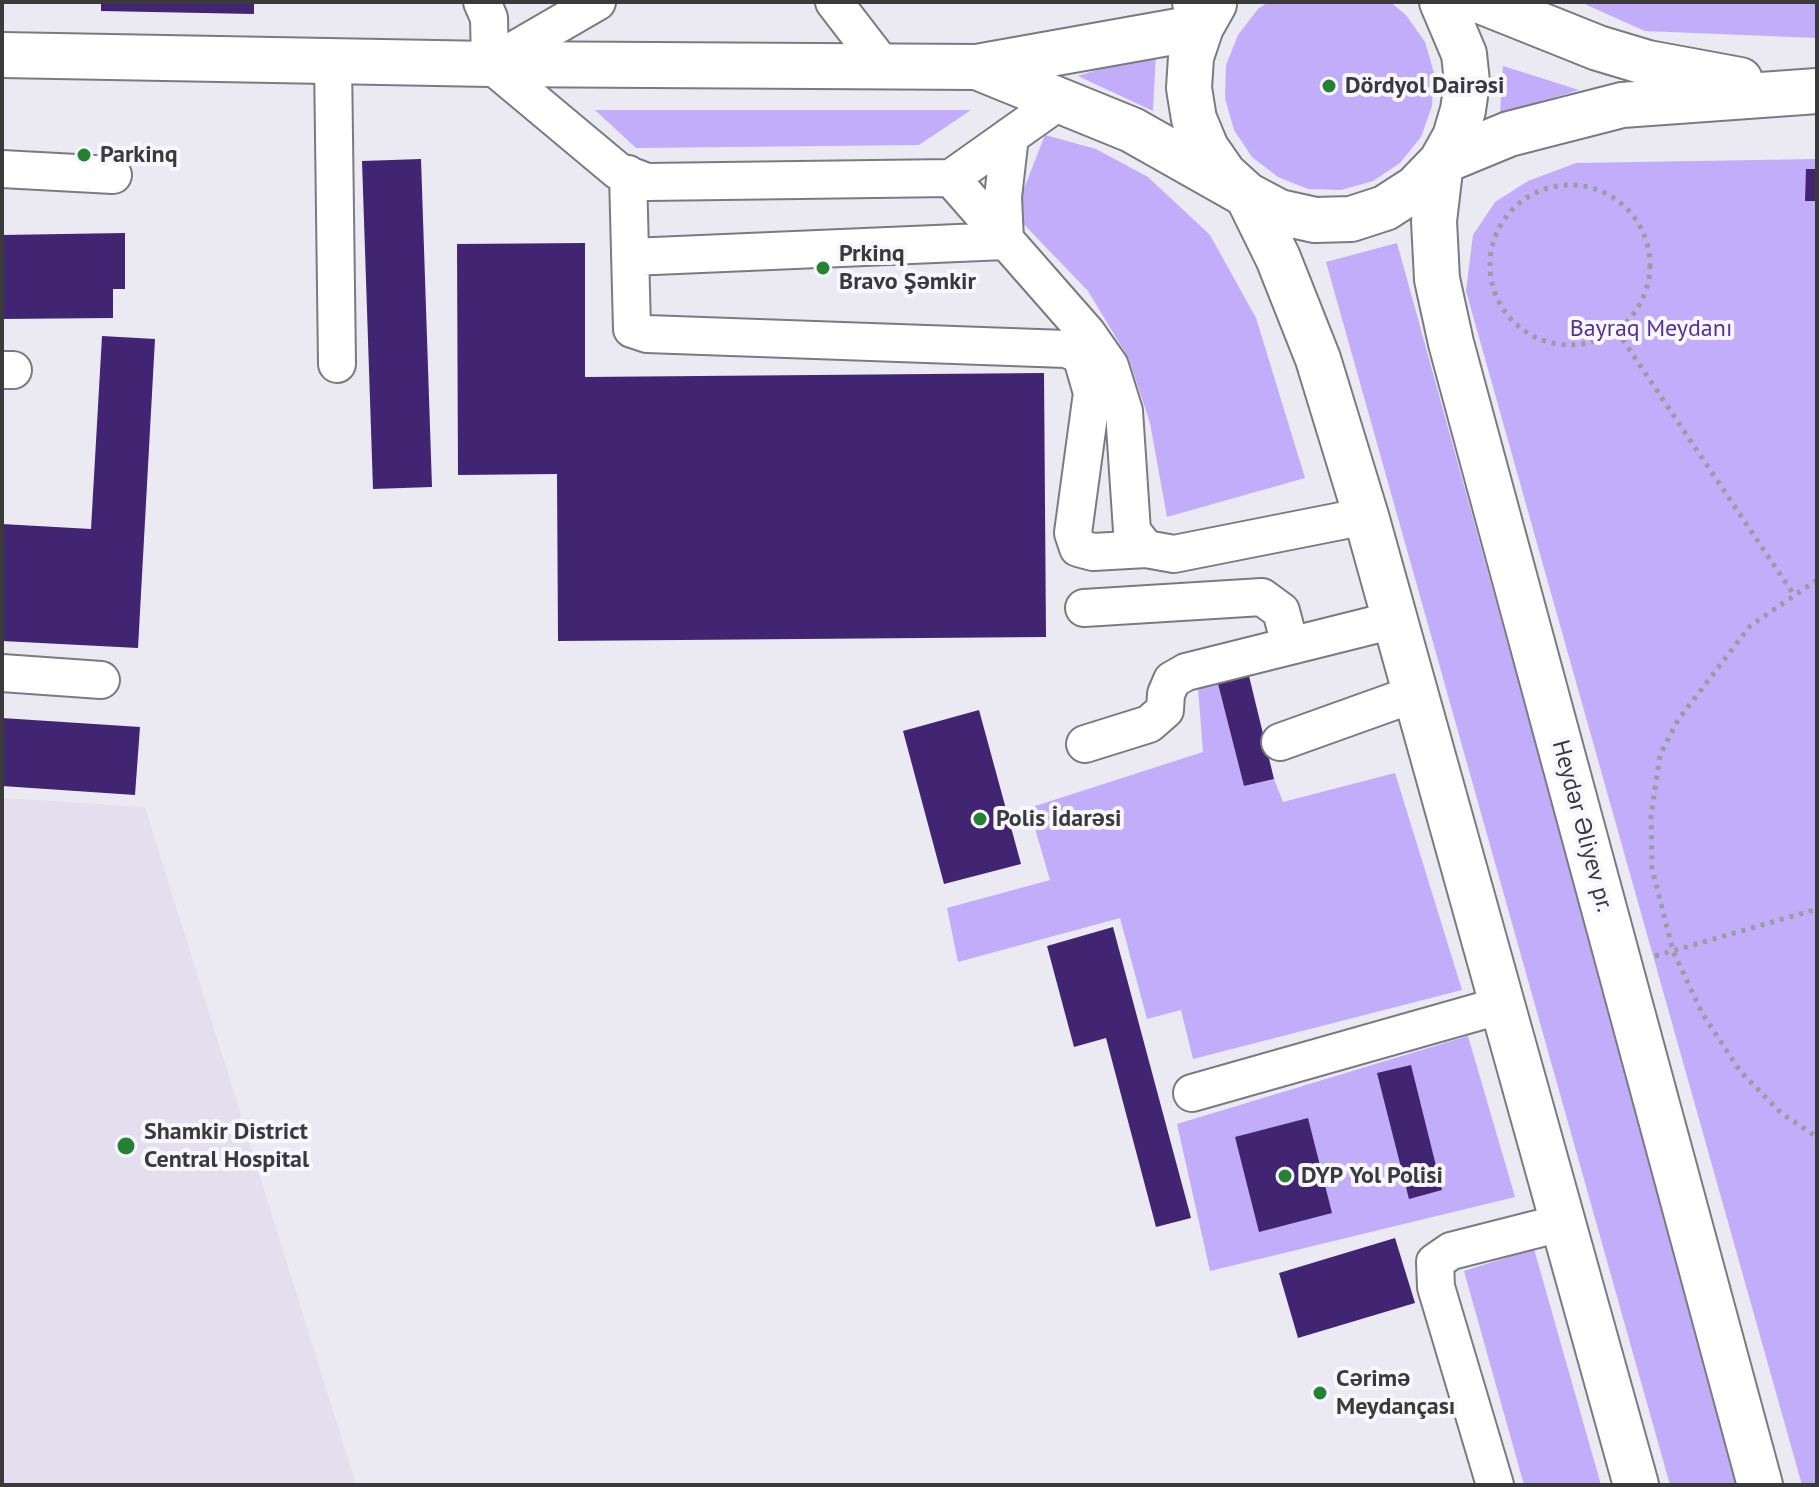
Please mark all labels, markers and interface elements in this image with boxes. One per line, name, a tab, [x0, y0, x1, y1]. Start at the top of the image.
place label: Dördyol Dairəsi	[1345, 72, 1504, 100]
marker: Dördyol Dairəsi	[1320, 77, 1338, 95]
place label: Parkinq	[100, 141, 178, 169]
marker: Parkinq	[75, 146, 93, 164]
place label: Prkinq Bravo Şəmkir	[839, 240, 976, 296]
marker: Prkinq Bravo Şəmkir	[814, 259, 832, 277]
park label: Bayraq Meydanı	[1570, 315, 1732, 343]
street label: Heydər Əliyev pr.	[1545, 737, 1619, 915]
place label: Polis İdarəsi	[996, 805, 1121, 833]
marker: Polis İdarəsi	[971, 810, 989, 828]
place label: Shamkir District Central Hospital	[144, 1118, 309, 1174]
marker: Shamkir District Central Hospital	[115, 1135, 137, 1157]
place label: DYP Yol Polisi	[1301, 1162, 1443, 1190]
marker: DYP Yol Polisi	[1276, 1167, 1294, 1185]
place label: Cərimə Meydançası	[1336, 1365, 1455, 1421]
marker: Cərimə Meydançası	[1311, 1384, 1329, 1402]

